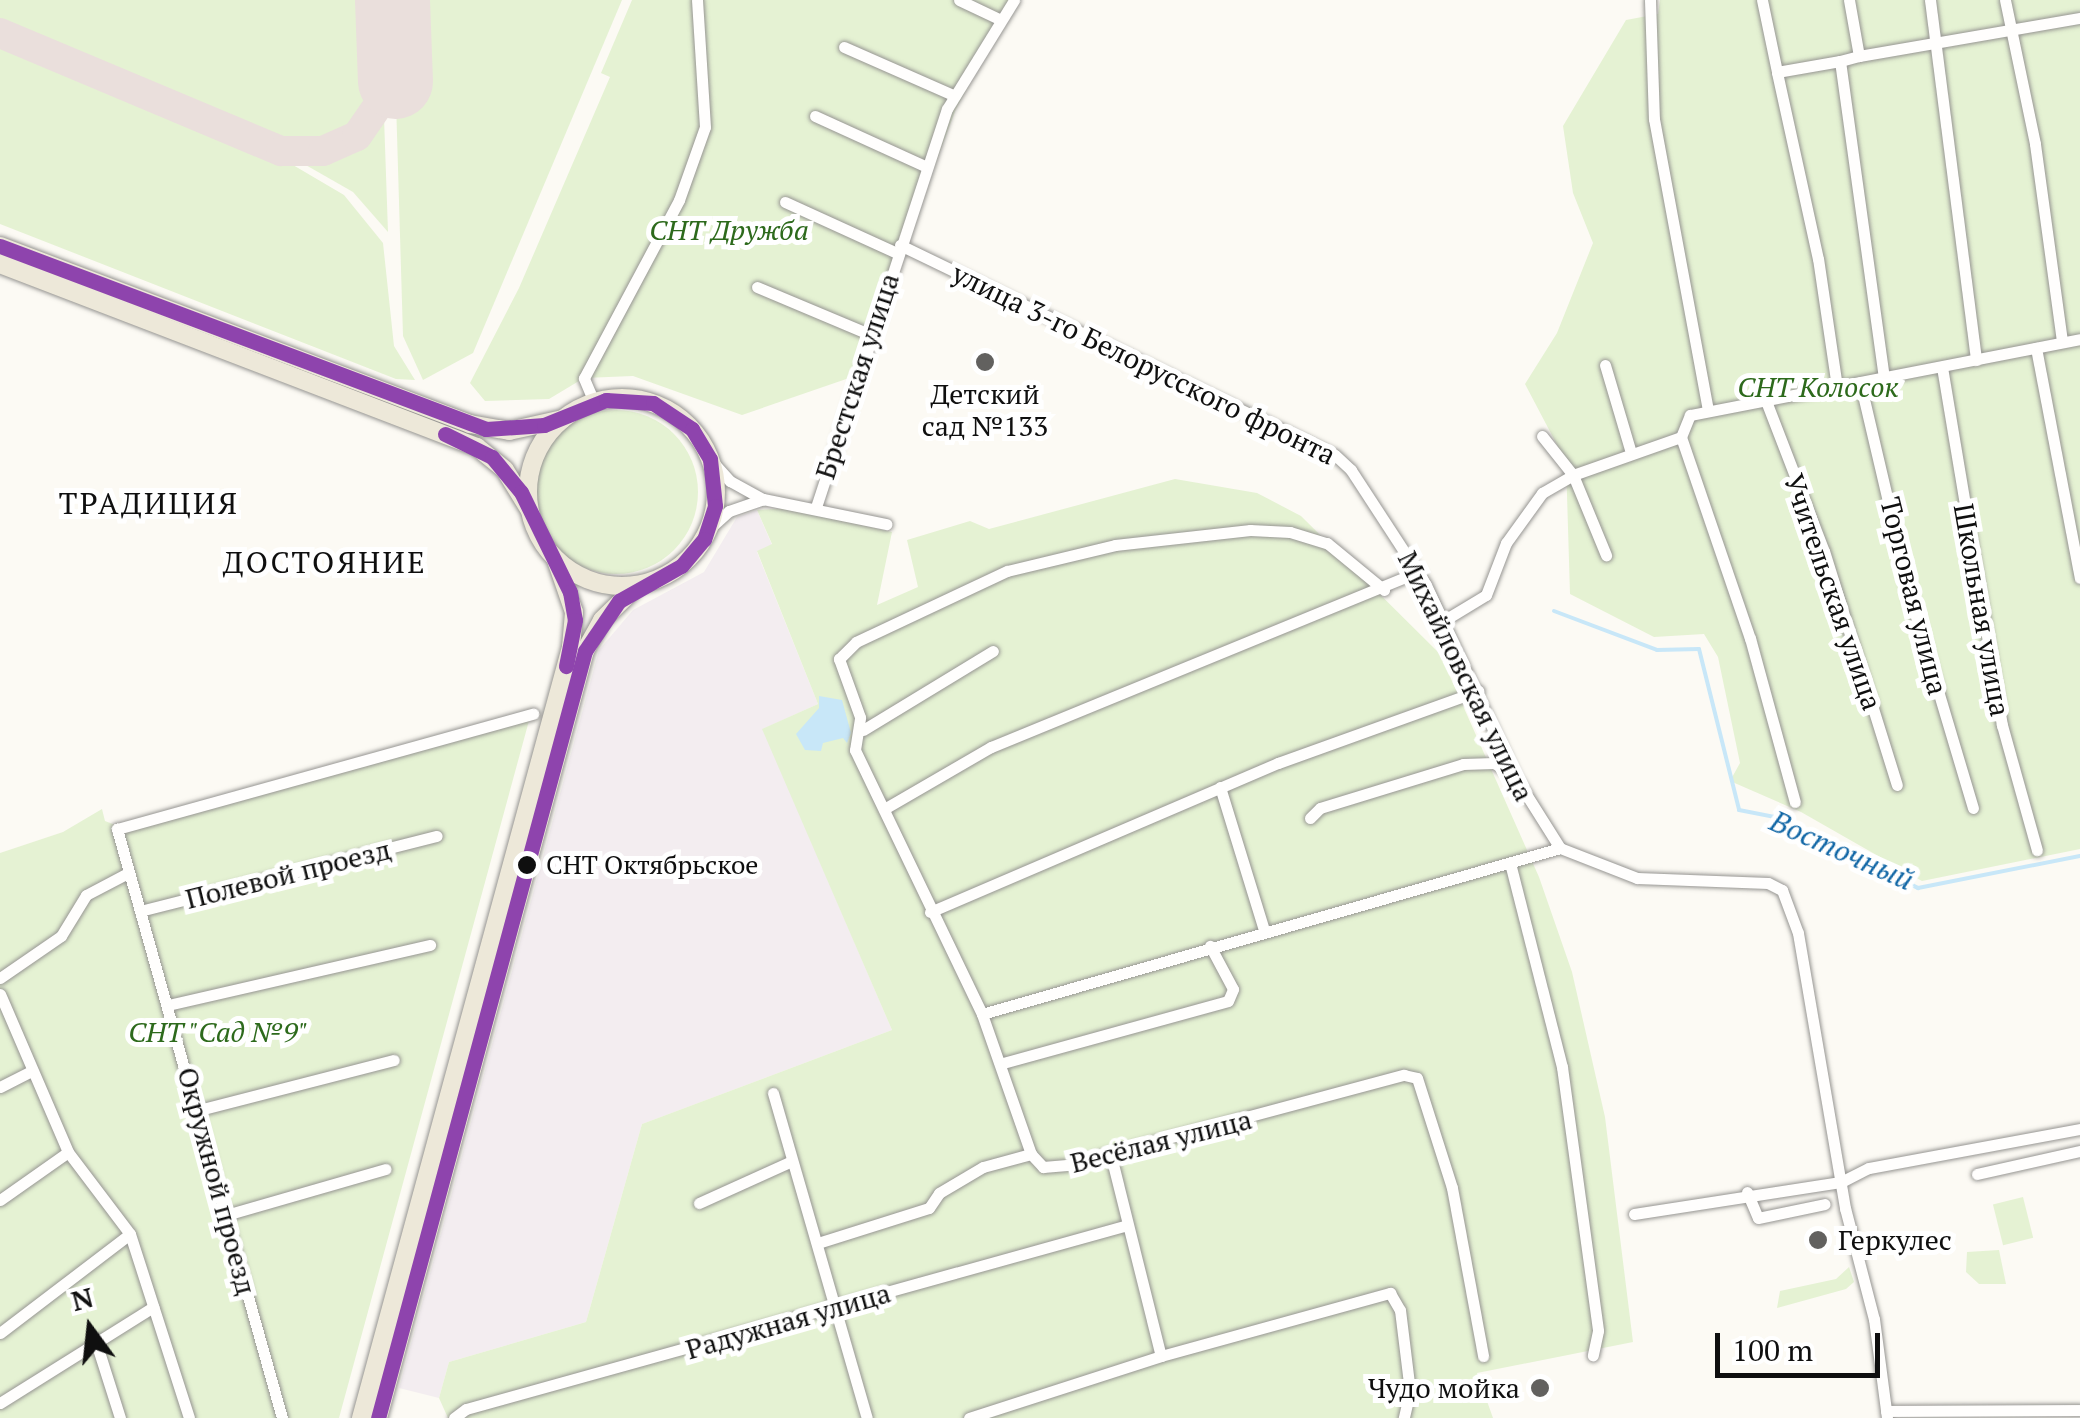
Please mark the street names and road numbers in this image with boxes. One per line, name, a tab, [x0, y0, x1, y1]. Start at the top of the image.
street label: улица 3-го Белорусского фронта	[947, 256, 1341, 472]
street label: Брестская улица	[808, 269, 906, 483]
street label: Учительская улица	[1777, 470, 1889, 714]
street label: Торговая улица	[1873, 494, 1955, 698]
street label: Школьная улица	[1947, 501, 2017, 719]
street label: Михайловская улица	[1391, 546, 1541, 806]
street label: Полевой проезд	[182, 832, 394, 916]
street label: Окружной проезд	[170, 1064, 264, 1298]
street label: Весёлая улица	[1067, 1102, 1255, 1180]
street label: Радужная улица	[682, 1276, 894, 1366]

